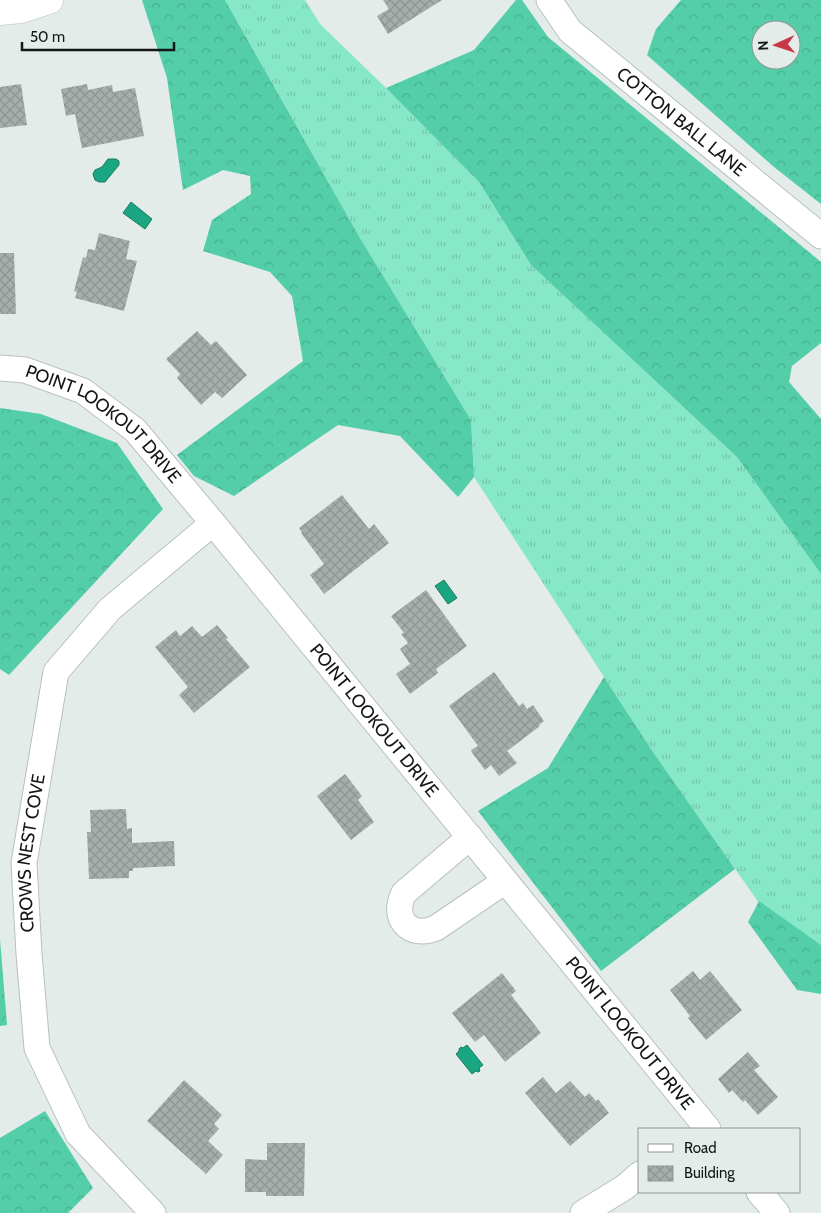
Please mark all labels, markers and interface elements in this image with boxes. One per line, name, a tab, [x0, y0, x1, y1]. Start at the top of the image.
scale bar	[22, 20, 175, 52]
north arrow	[751, 20, 801, 70]
text: 50 m	[30, 28, 65, 46]
text: N	[754, 40, 772, 51]
street label: COTTON BALL LANE	[612, 63, 750, 181]
street label: POINT LOOKOUT DRIVE	[22, 360, 186, 488]
street label: POINT LOOKOUT DRIVE	[305, 639, 443, 801]
street label: CROWS NEST COVE	[13, 772, 50, 933]
street label: POINT LOOKOUT DRIVE	[561, 952, 699, 1114]
legend	[638, 1128, 801, 1193]
text: Road	[684, 1139, 717, 1157]
text: Building	[684, 1164, 735, 1182]

